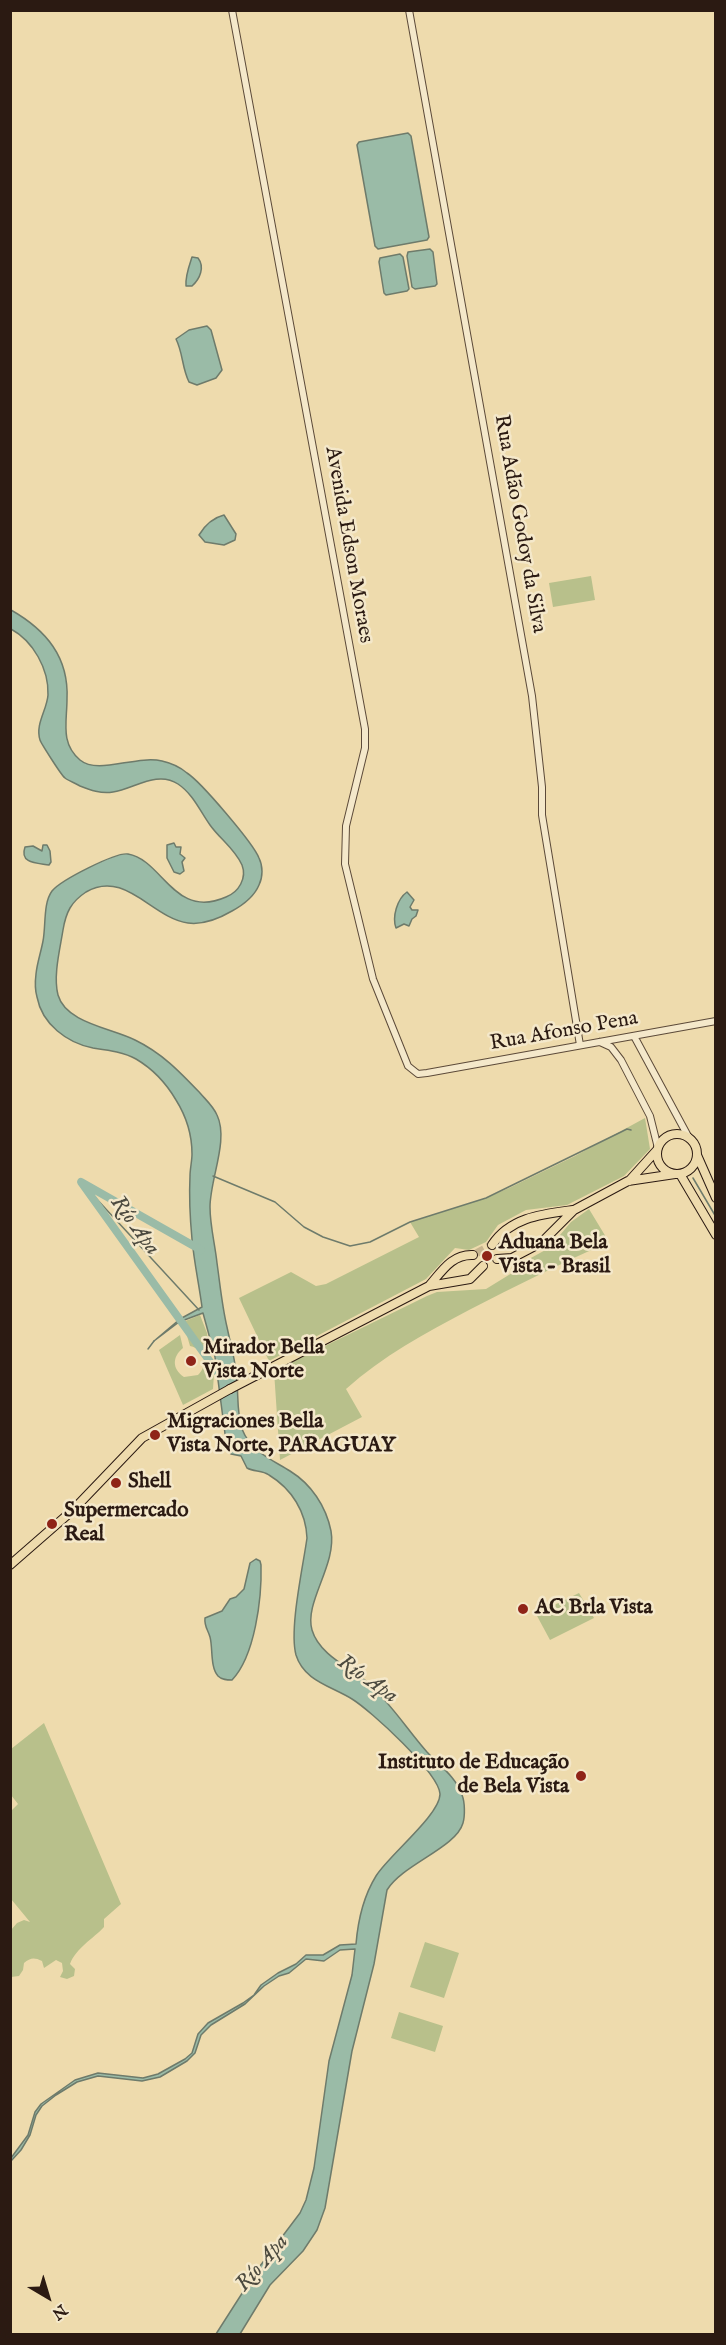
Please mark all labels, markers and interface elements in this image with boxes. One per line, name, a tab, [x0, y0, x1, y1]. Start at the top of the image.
street label: Rua Adão Godoy da Silva	[487, 413, 551, 635]
street label: Avenida Edson Moraes	[318, 445, 378, 645]
street label: Rua Afonso Pena	[488, 1007, 640, 1057]
water label: Río Apa	[104, 1191, 164, 1261]
place label: Aduana Bela Vista - Brasil	[499, 1231, 610, 1281]
marker: Aduana Bela Vista - Brasil	[480, 1249, 494, 1263]
place label: Mirador Bella Vista Norte	[203, 1336, 324, 1386]
marker: Mirador Bella Vista Norte	[184, 1354, 198, 1368]
place label: Migraciones Bella Vista Norte, PARAGUAY	[167, 1410, 395, 1460]
marker: Migraciones Bella Vista Norte, PARAGUAY	[148, 1428, 162, 1442]
place label: Shell	[128, 1470, 171, 1496]
marker: Shell	[109, 1476, 123, 1490]
place label: Supermercado Real	[64, 1499, 188, 1549]
marker: Supermercado Real	[45, 1517, 59, 1531]
place label: AC Brla Vista	[535, 1596, 653, 1622]
marker: AC Brla Vista	[516, 1602, 530, 1616]
water label: Río Apa	[332, 1650, 402, 1710]
place label: Instituto de Educação de Bela Vista	[378, 1751, 569, 1801]
marker: Instituto de Educação de Bela Vista	[574, 1769, 588, 1783]
water label: Río Apa	[231, 2230, 295, 2298]
north arrow	[18, 2267, 78, 2327]
text: N	[47, 2299, 71, 2323]

